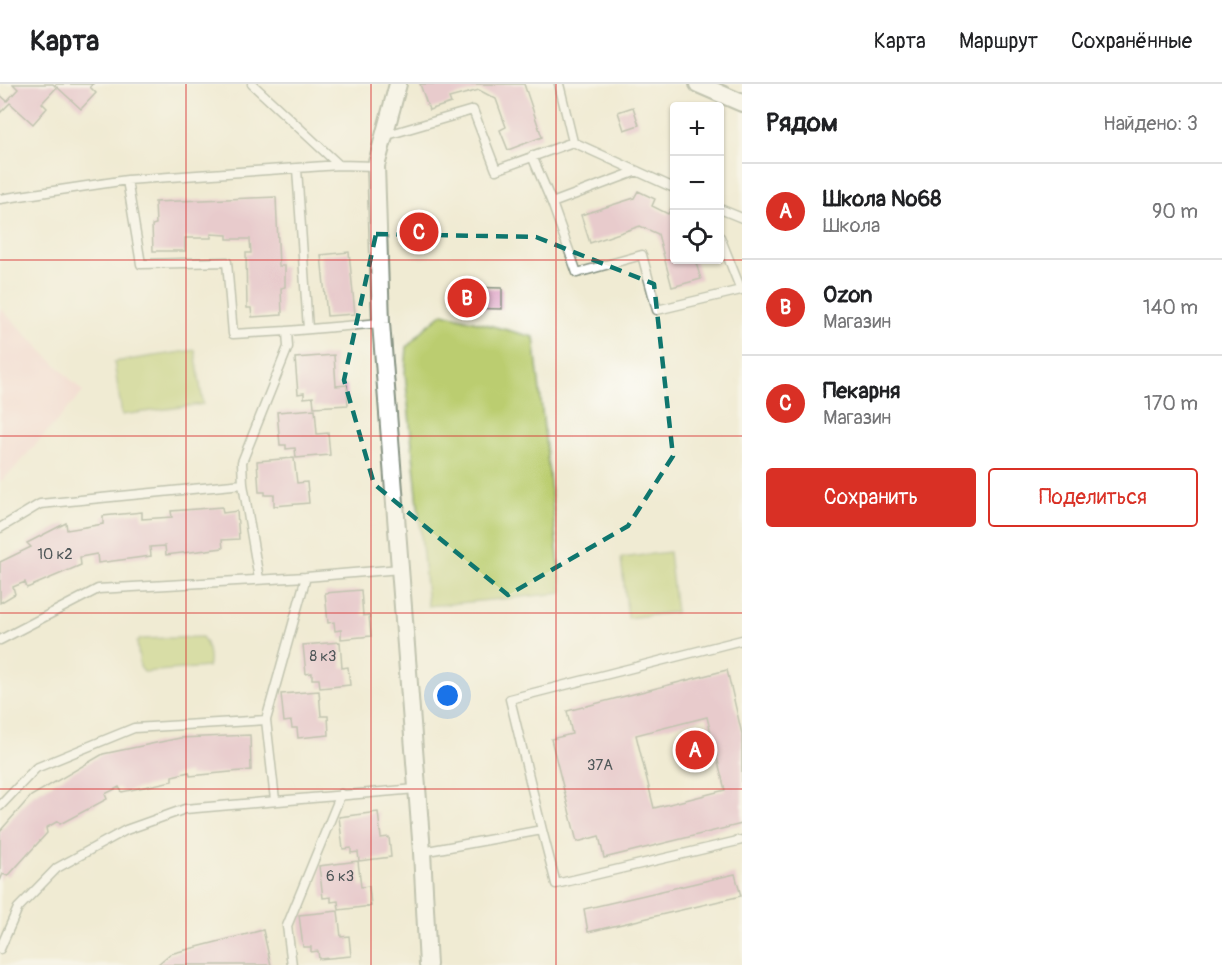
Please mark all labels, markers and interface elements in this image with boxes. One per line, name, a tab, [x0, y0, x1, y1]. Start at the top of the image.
text: Карта	[30, 24, 99, 59]
text: Карта	[874, 28, 926, 55]
text: Маршрут	[959, 28, 1038, 55]
text: Сохранённые	[1071, 28, 1192, 55]
map controls	[670, 102, 724, 264]
button: +	[670, 102, 724, 156]
text: Рядом	[766, 107, 838, 139]
text: Найдено: 3	[1103, 111, 1198, 136]
button: −	[670, 156, 724, 210]
text: Школа №68	[823, 185, 941, 213]
text: A	[779, 199, 792, 224]
text: 90 m	[1152, 199, 1198, 224]
pin: C	[400, 210, 438, 254]
button: locate	[670, 210, 724, 264]
text: Школа	[823, 213, 880, 238]
pin: B	[448, 276, 486, 320]
text: Ozon	[823, 281, 872, 309]
text: B	[780, 295, 791, 320]
text: 140 m	[1143, 295, 1198, 320]
text: Магазин	[823, 309, 891, 334]
text: Пекарня	[823, 377, 900, 405]
text: C	[779, 391, 792, 416]
text: 170 m	[1144, 391, 1198, 416]
text: Магазин	[823, 405, 891, 430]
button: Сохранить	[766, 468, 976, 527]
button: Поделиться	[988, 468, 1198, 527]
house number: 10 к2	[37, 545, 73, 564]
house number: 8 к3	[310, 647, 336, 666]
your location	[433, 681, 462, 710]
pin: A	[676, 728, 714, 772]
house number: 37А	[587, 756, 613, 775]
house number: 6 к3	[326, 867, 354, 886]

